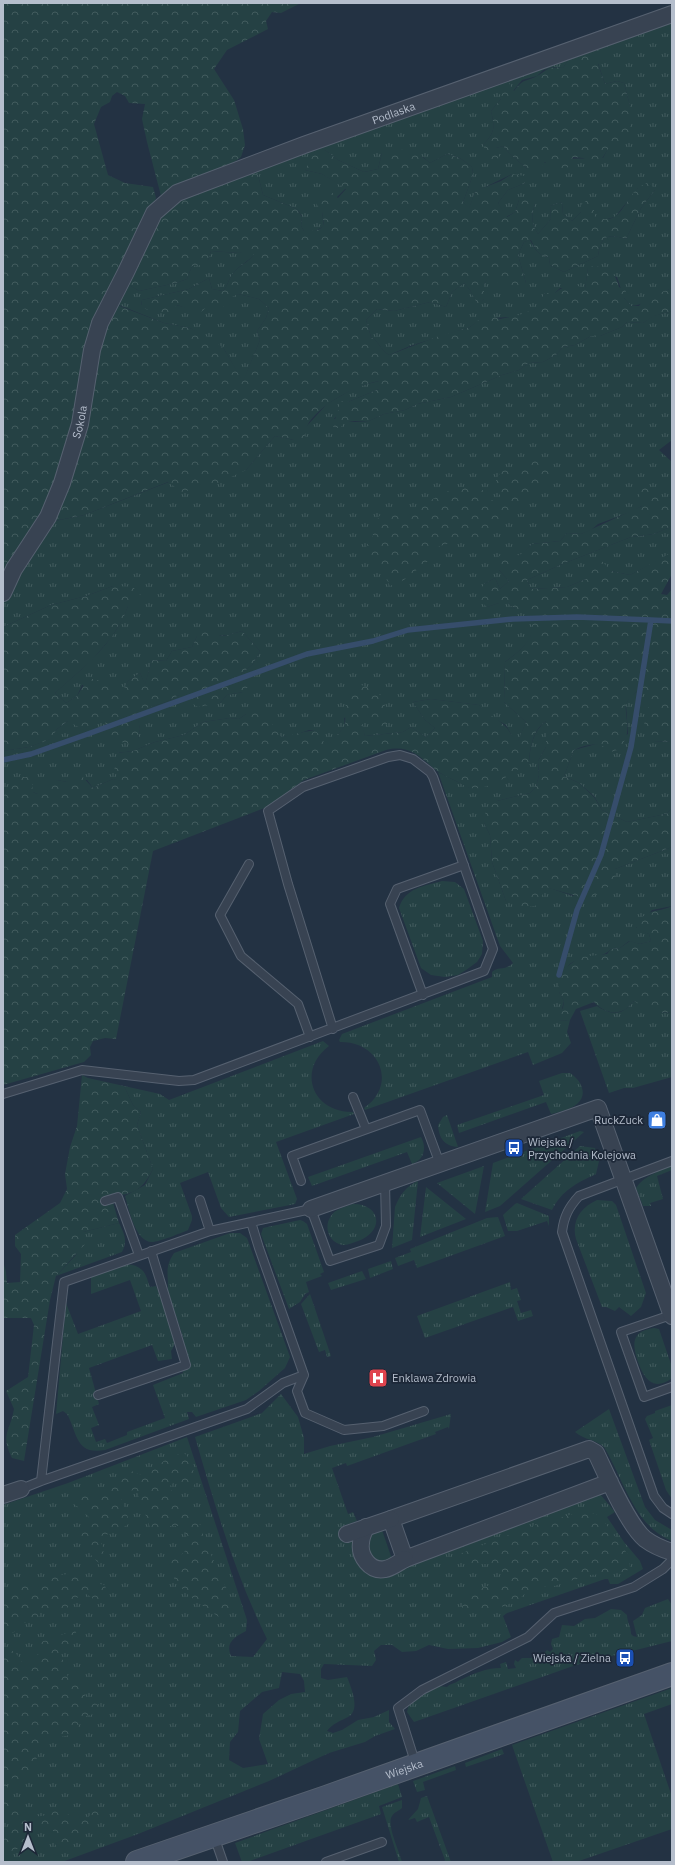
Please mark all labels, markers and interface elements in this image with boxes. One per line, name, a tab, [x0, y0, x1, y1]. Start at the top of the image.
street label: Podlaska	[370, 99, 417, 127]
street label: Sokola	[69, 404, 90, 440]
shop icon: RuckZuck	[646, 1109, 668, 1131]
place label: RuckZuck	[594, 1113, 643, 1127]
place label: Wiejska / Przychodnia Kolejowa	[528, 1135, 636, 1162]
bus stop icon: Wiejska / Przychodnia Kolejowa	[503, 1137, 525, 1159]
hospital icon: Enklawa Zdrowia	[367, 1367, 389, 1389]
place label: Enklawa Zdrowia	[392, 1371, 476, 1385]
bus stop icon: Wiejska / Zielna	[614, 1647, 636, 1669]
place label: Wiejska / Zielna	[533, 1651, 611, 1665]
street label: Wiejska	[384, 1756, 425, 1782]
north arrow	[8, 1817, 48, 1857]
text: N	[24, 1820, 32, 1834]

